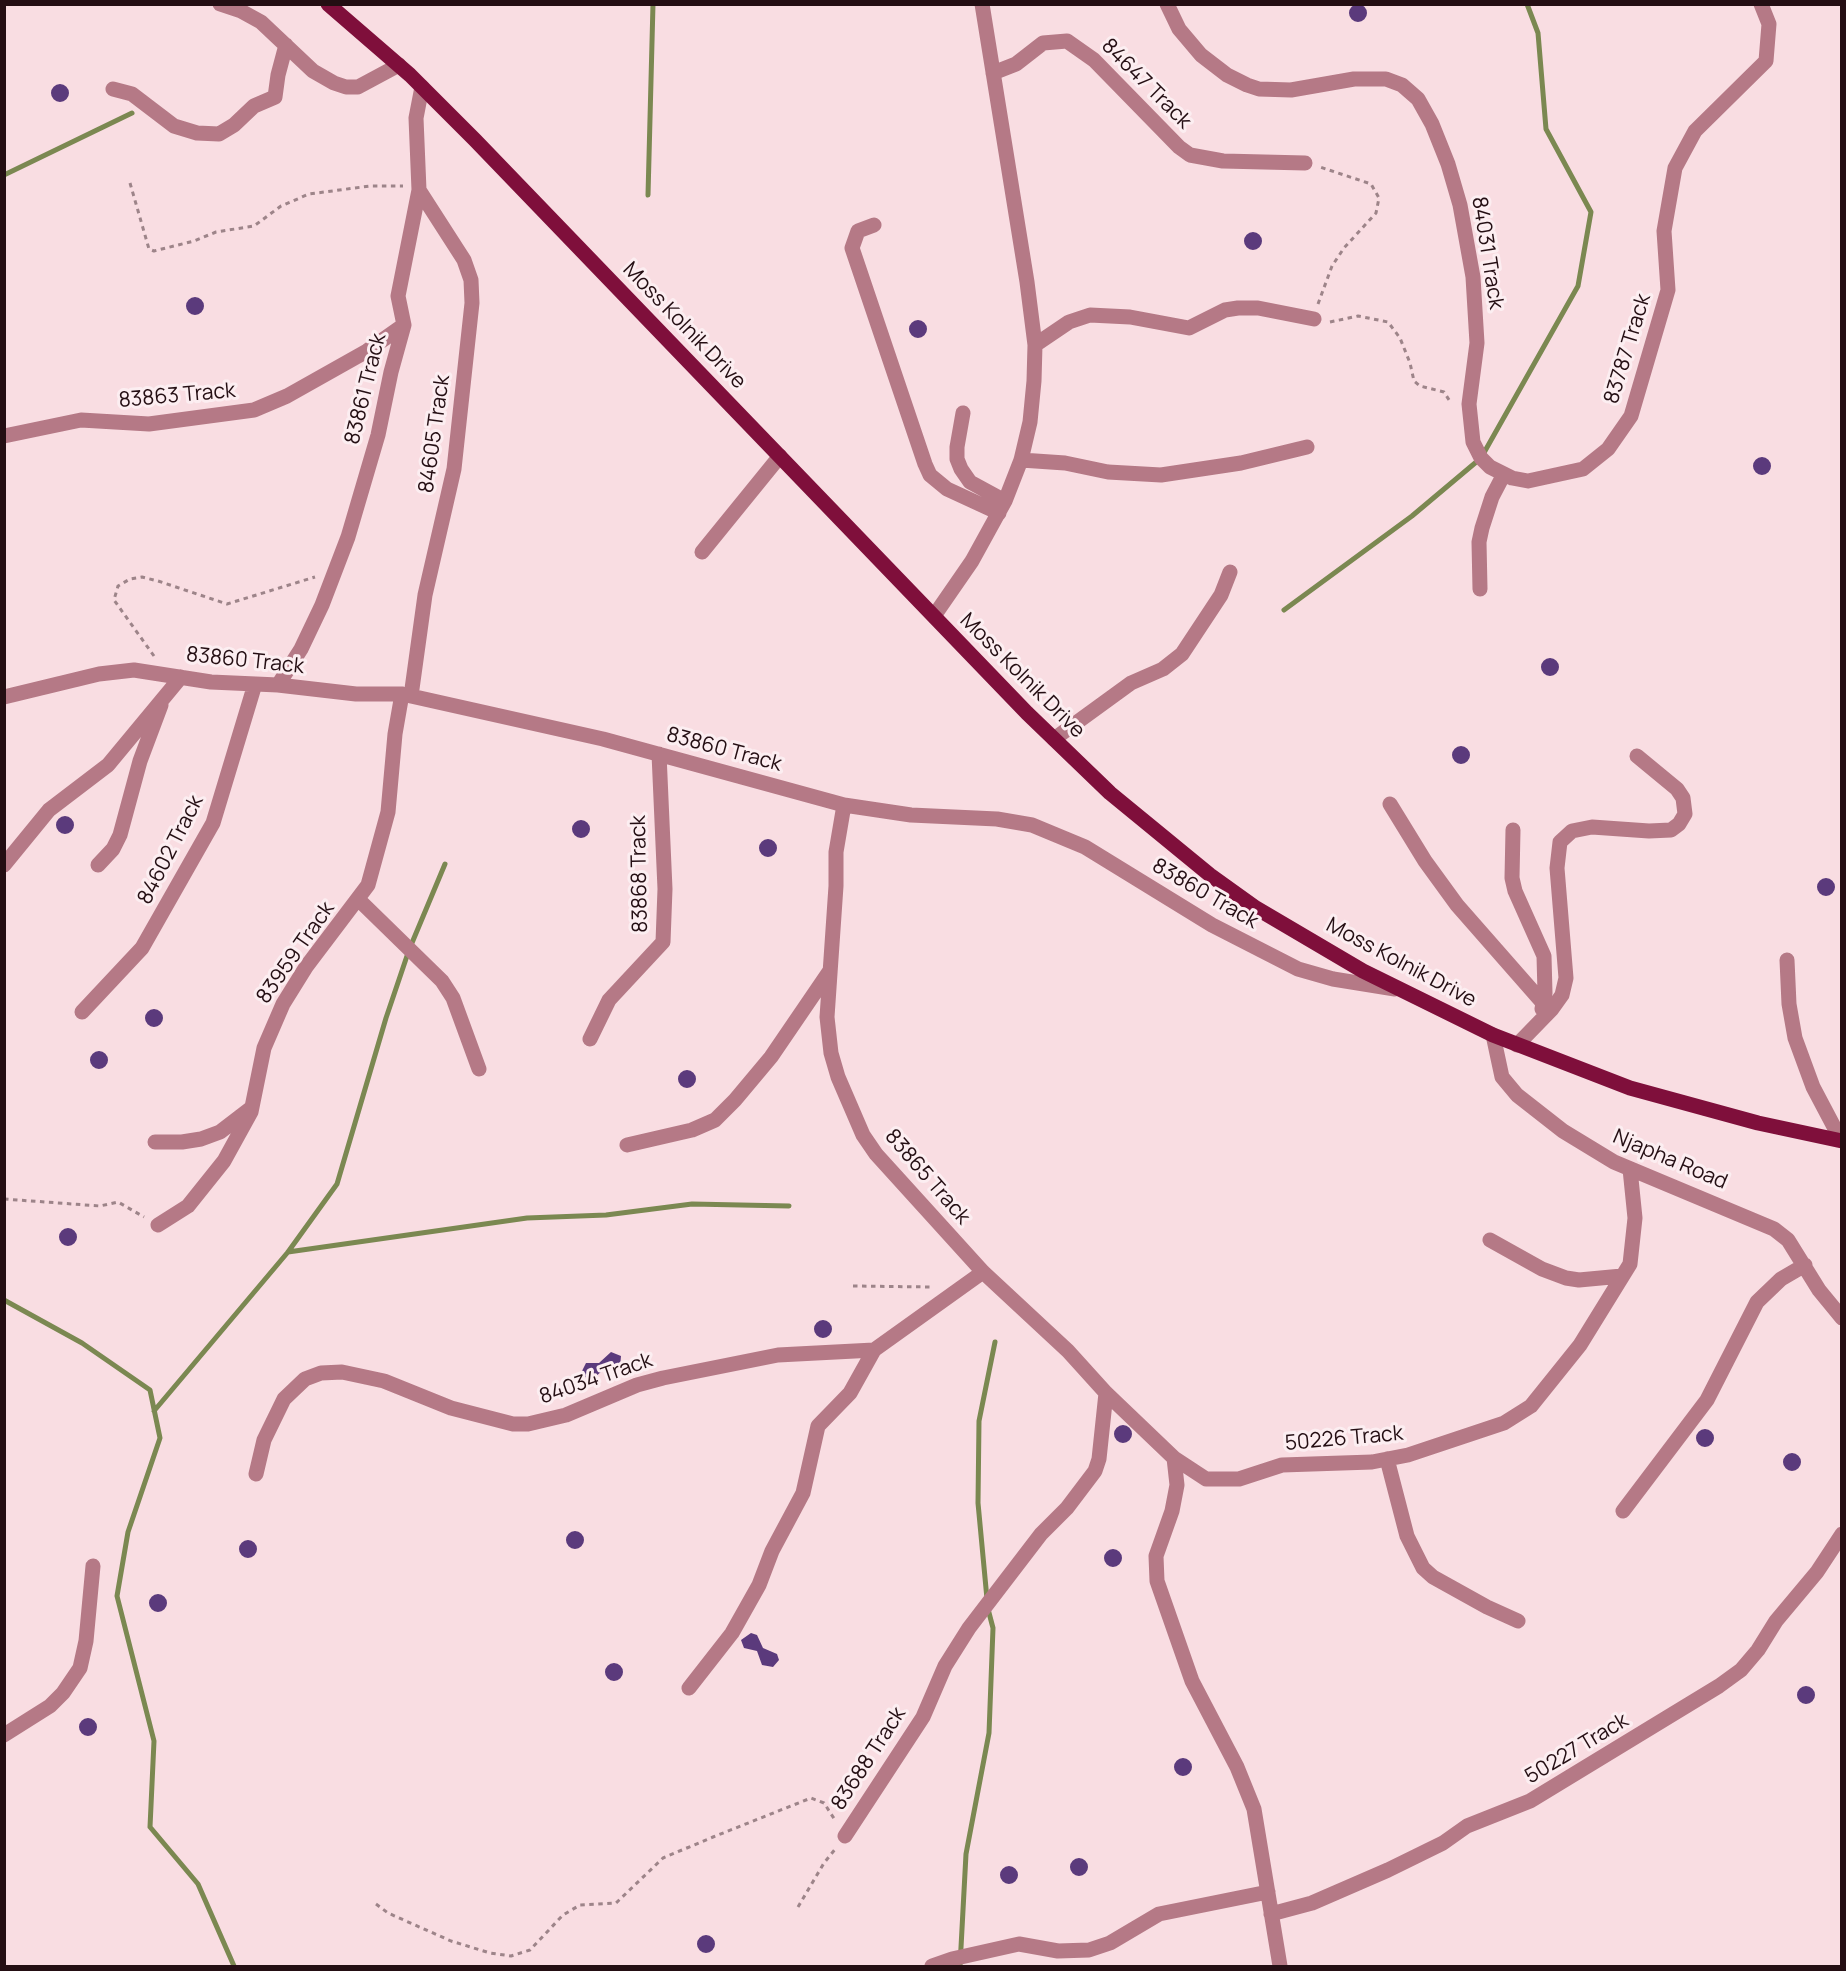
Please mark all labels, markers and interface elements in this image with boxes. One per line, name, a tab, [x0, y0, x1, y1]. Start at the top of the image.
street label: 84647 Track	[1096, 34, 1196, 134]
street label: 84031 Track	[1466, 195, 1508, 311]
street label: Moss Kolnik Drive	[617, 257, 751, 395]
street label: 83787 Track	[1599, 291, 1657, 407]
street label: 83861 Track	[340, 331, 392, 447]
street label: 84605 Track	[414, 373, 456, 495]
street label: 83863 Track	[118, 378, 236, 414]
street label: Moss Kolnik Drive	[954, 608, 1090, 744]
street label: 83860 Track	[185, 642, 305, 680]
street label: 83860 Track	[664, 723, 784, 777]
street label: 84602 Track	[133, 791, 209, 909]
street label: 83868 Track	[626, 815, 654, 933]
street label: 83860 Track	[1147, 853, 1263, 935]
street label: 83959 Track	[252, 897, 340, 1009]
street label: Moss Kolnik Drive	[1322, 913, 1480, 1013]
street label: 83865 Track	[879, 1124, 975, 1230]
street label: Njapha Road	[1609, 1125, 1731, 1195]
street label: 84034 Track	[536, 1348, 656, 1410]
street label: 50226 Track	[1284, 1421, 1404, 1457]
street label: 83688 Track	[826, 1703, 912, 1815]
street label: 50227 Track	[1521, 1708, 1633, 1790]

